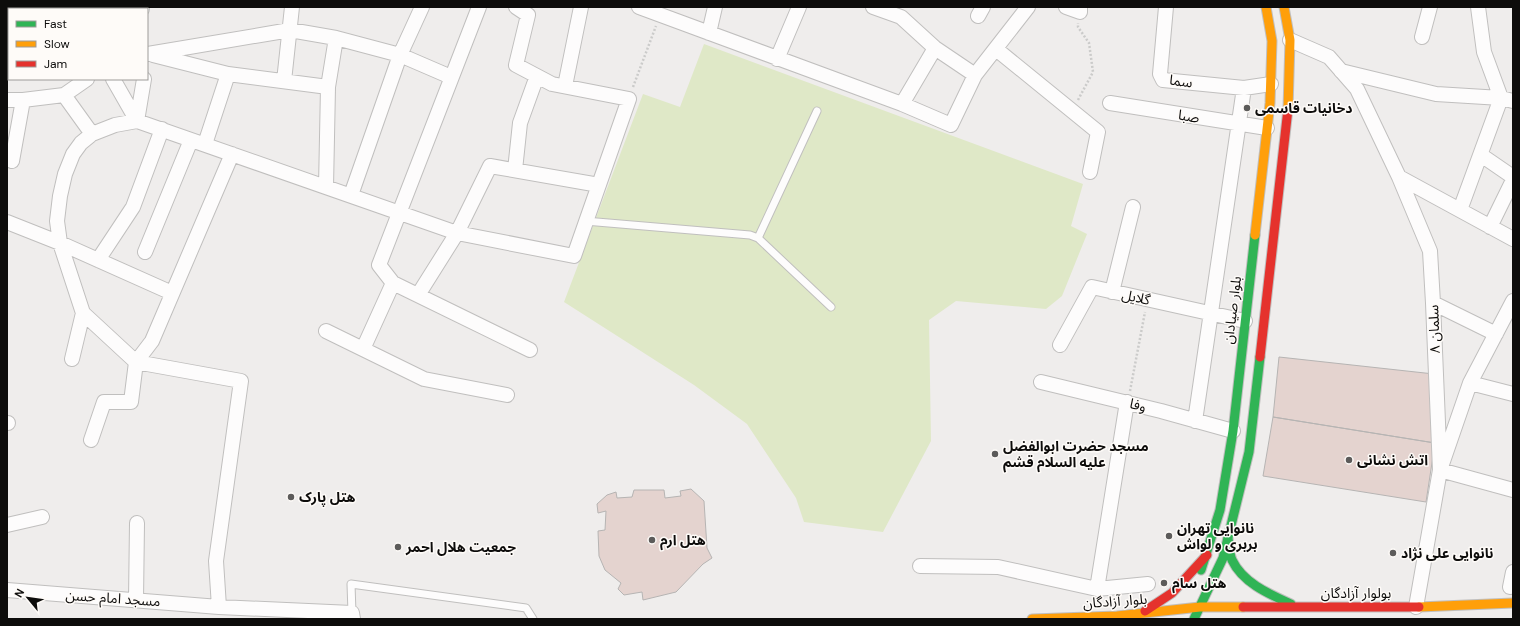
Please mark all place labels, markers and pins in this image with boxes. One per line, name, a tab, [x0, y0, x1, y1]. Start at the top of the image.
place label: دخانیات قاسمی	[1255, 99, 1353, 117]
marker: دخانیات قاسمی	[1242, 103, 1252, 113]
place label: مسجد حضرت ابوالفضل علیه السلام قشم	[1003, 437, 1149, 473]
marker: مسجد حضرت ابوالفضل علیه السلام قشم	[990, 449, 1000, 459]
place label: اتش نشانى	[1357, 451, 1428, 469]
marker: اتش نشانى	[1344, 455, 1354, 465]
place label: هتل پارک	[299, 488, 355, 507]
marker: هتل پارک	[286, 492, 296, 502]
place label: نانوایی تهران بربری و لواش	[1177, 519, 1258, 553]
place label: هتل ارم	[660, 531, 706, 551]
marker: نانوایی تهران بربری و لواش	[1164, 531, 1174, 541]
marker: هتل ارم	[647, 535, 657, 545]
place label: جمعیت هلال احمر	[405, 538, 516, 556]
marker: جمعیت هلال احمر	[393, 542, 403, 552]
place label: نانوایی علی نژاد	[1401, 544, 1494, 562]
marker: نانوایی علی نژاد	[1388, 548, 1398, 558]
place label: هتل سام	[1172, 574, 1227, 594]
marker: هتل سام	[1159, 578, 1169, 588]

